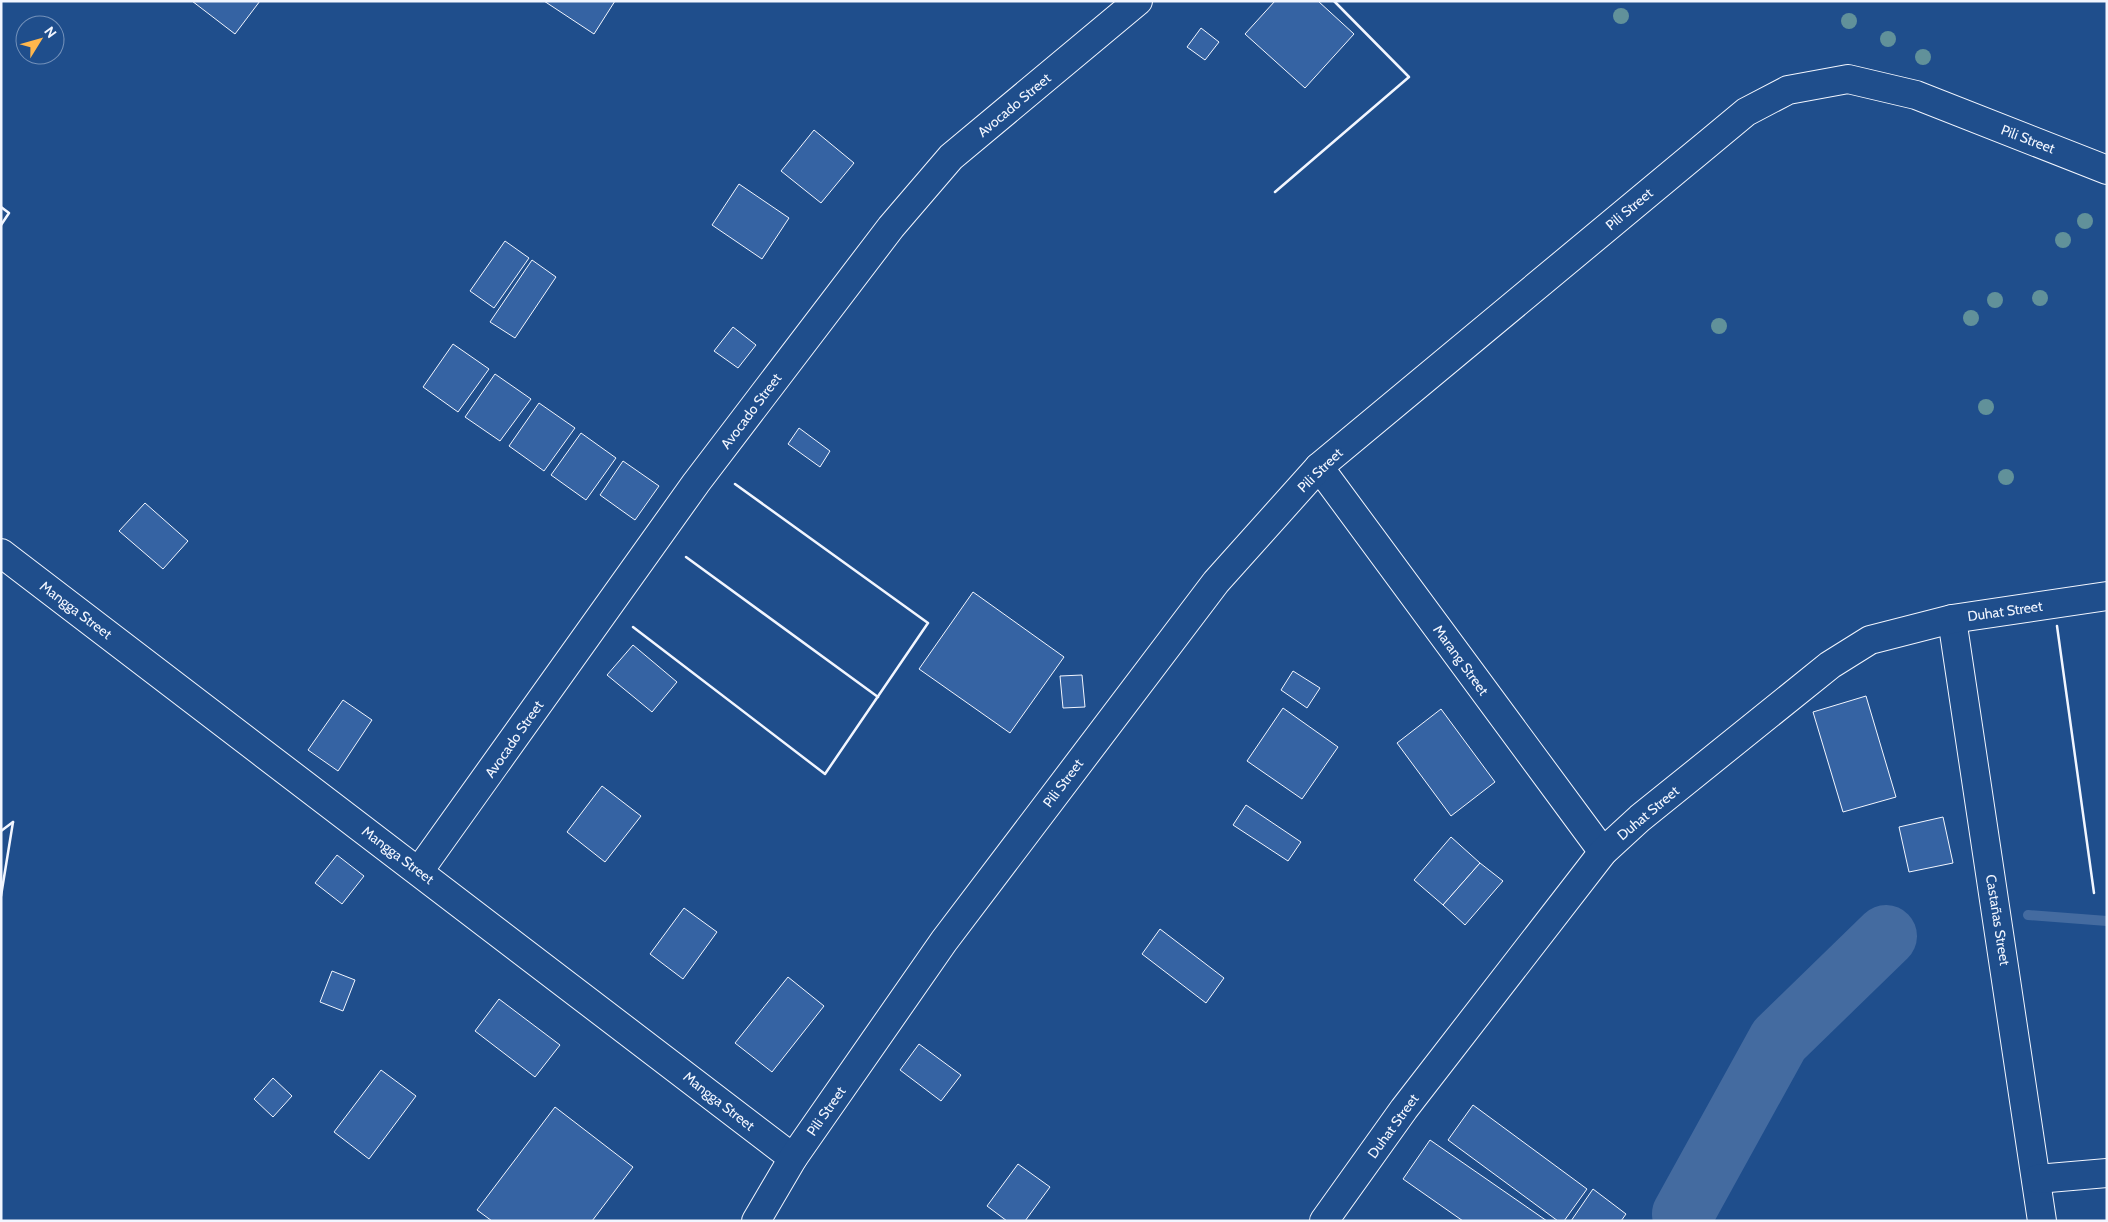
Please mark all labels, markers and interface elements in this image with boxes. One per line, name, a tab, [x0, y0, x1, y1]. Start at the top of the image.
north arrow	[15, 15, 65, 65]
text: N	[40, 23, 61, 42]
street label: Avocado Street	[974, 69, 1055, 141]
street label: Pili Street	[1998, 121, 2058, 158]
street label: Pili Street	[1602, 184, 1657, 234]
street label: Avocado Street	[717, 369, 786, 452]
street label: Pili Street	[1293, 444, 1347, 496]
street label: Mangga Street	[36, 577, 116, 643]
street label: Duhat Street	[1966, 597, 2044, 625]
street label: Marang Street	[1429, 621, 1493, 699]
street label: Avocado Street	[481, 697, 547, 781]
street label: Pili Street	[1039, 755, 1087, 811]
street label: Duhat Street	[1613, 782, 1683, 844]
street label: Mangga Street	[358, 822, 438, 888]
street label: Castañas Street	[1982, 873, 2014, 967]
street label: Mangga Street	[680, 1068, 758, 1135]
street label: Pili Street	[802, 1083, 850, 1139]
street label: Duhat Street	[1364, 1090, 1423, 1162]

